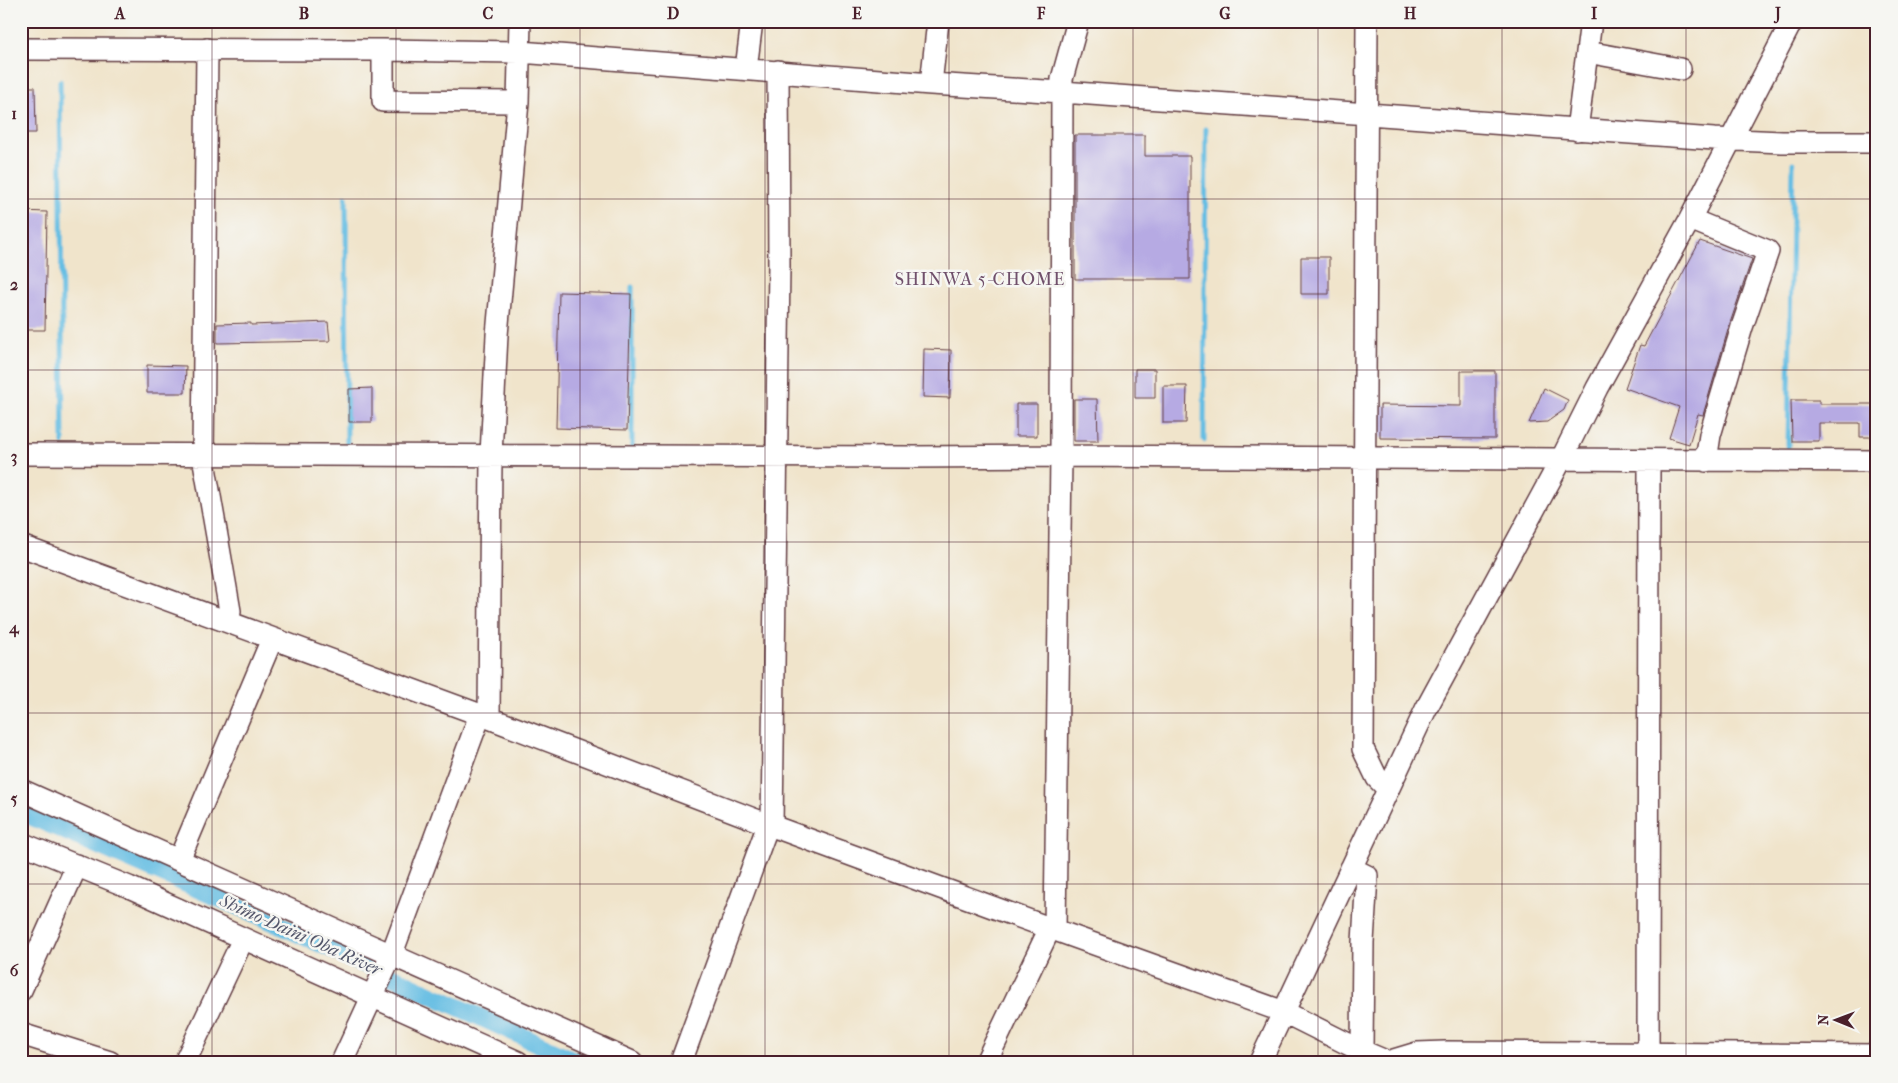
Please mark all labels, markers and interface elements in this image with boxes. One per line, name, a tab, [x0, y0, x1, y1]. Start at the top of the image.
text: A	[114, 4, 126, 23]
text: B	[299, 4, 309, 23]
text: C	[483, 4, 494, 23]
text: D	[667, 4, 679, 23]
text: E	[852, 4, 862, 23]
text: F	[1036, 4, 1046, 23]
text: G	[1219, 4, 1231, 23]
text: H	[1404, 4, 1417, 23]
text: I	[1591, 4, 1598, 23]
text: J	[1773, 4, 1781, 24]
text: 1	[11, 104, 17, 123]
district label: SHINWA 5-CHOME	[895, 269, 1065, 290]
text: 2	[10, 275, 18, 294]
text: 3	[11, 447, 17, 467]
text: 4	[8, 618, 20, 638]
text: 5	[11, 789, 18, 808]
water label: Shimo-Daini Oba River	[215, 890, 387, 982]
text: 6	[10, 961, 19, 980]
north arrow	[1810, 996, 1860, 1046]
text: N	[1815, 1014, 1832, 1025]

